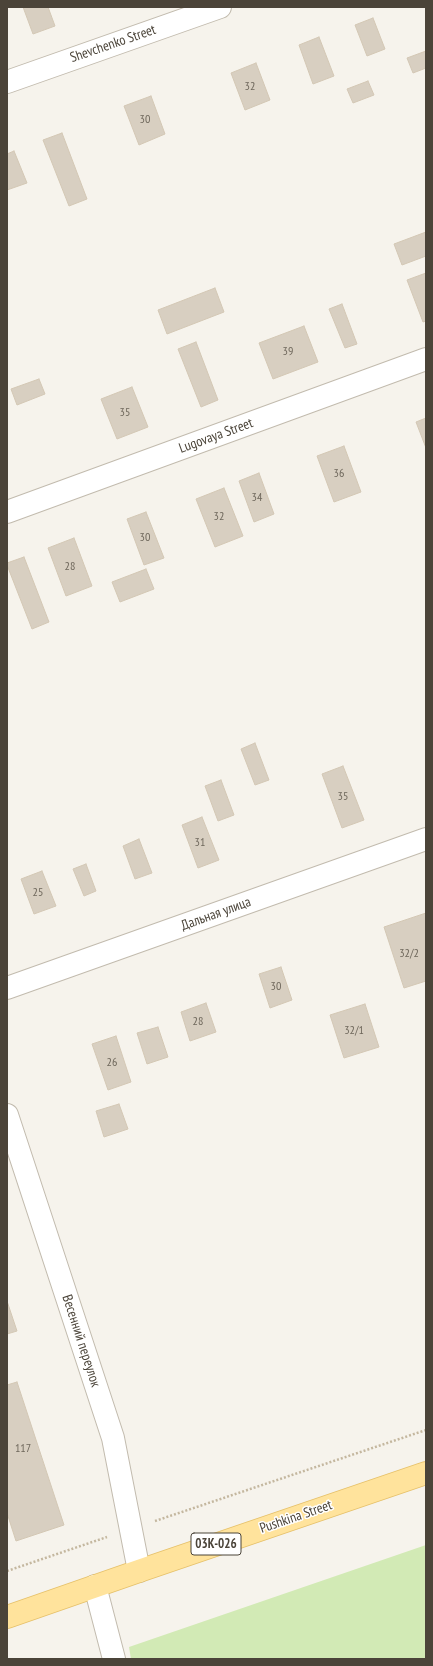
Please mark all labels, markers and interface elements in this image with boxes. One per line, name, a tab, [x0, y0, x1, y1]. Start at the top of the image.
street label: Shevchenko Street	[68, 21, 158, 67]
house number: 32	[245, 80, 255, 94]
house number: 30	[140, 113, 150, 127]
house number: 39	[283, 345, 293, 359]
house number: 35	[120, 406, 130, 420]
street label: Lugovaya Street	[177, 415, 255, 457]
house number: 36	[334, 467, 344, 481]
house number: 34	[252, 491, 262, 505]
house number: 32	[214, 510, 224, 524]
house number: 30	[140, 531, 150, 545]
house number: 28	[65, 560, 75, 574]
house number: 35	[338, 790, 348, 804]
house number: 31	[195, 836, 205, 850]
house number: 25	[33, 886, 43, 900]
street label: Дальная улица	[179, 894, 253, 934]
house number: 32/2	[399, 947, 419, 961]
house number: 30	[271, 980, 281, 994]
house number: 28	[193, 1015, 203, 1029]
house number: 32/1	[344, 1024, 364, 1038]
house number: 26	[107, 1056, 117, 1070]
street label: Весенний переулок	[58, 1293, 104, 1389]
house number: 117	[15, 1442, 31, 1456]
street label: Pushkina Street	[258, 1497, 334, 1537]
road number: 03К-026	[191, 1533, 241, 1555]

